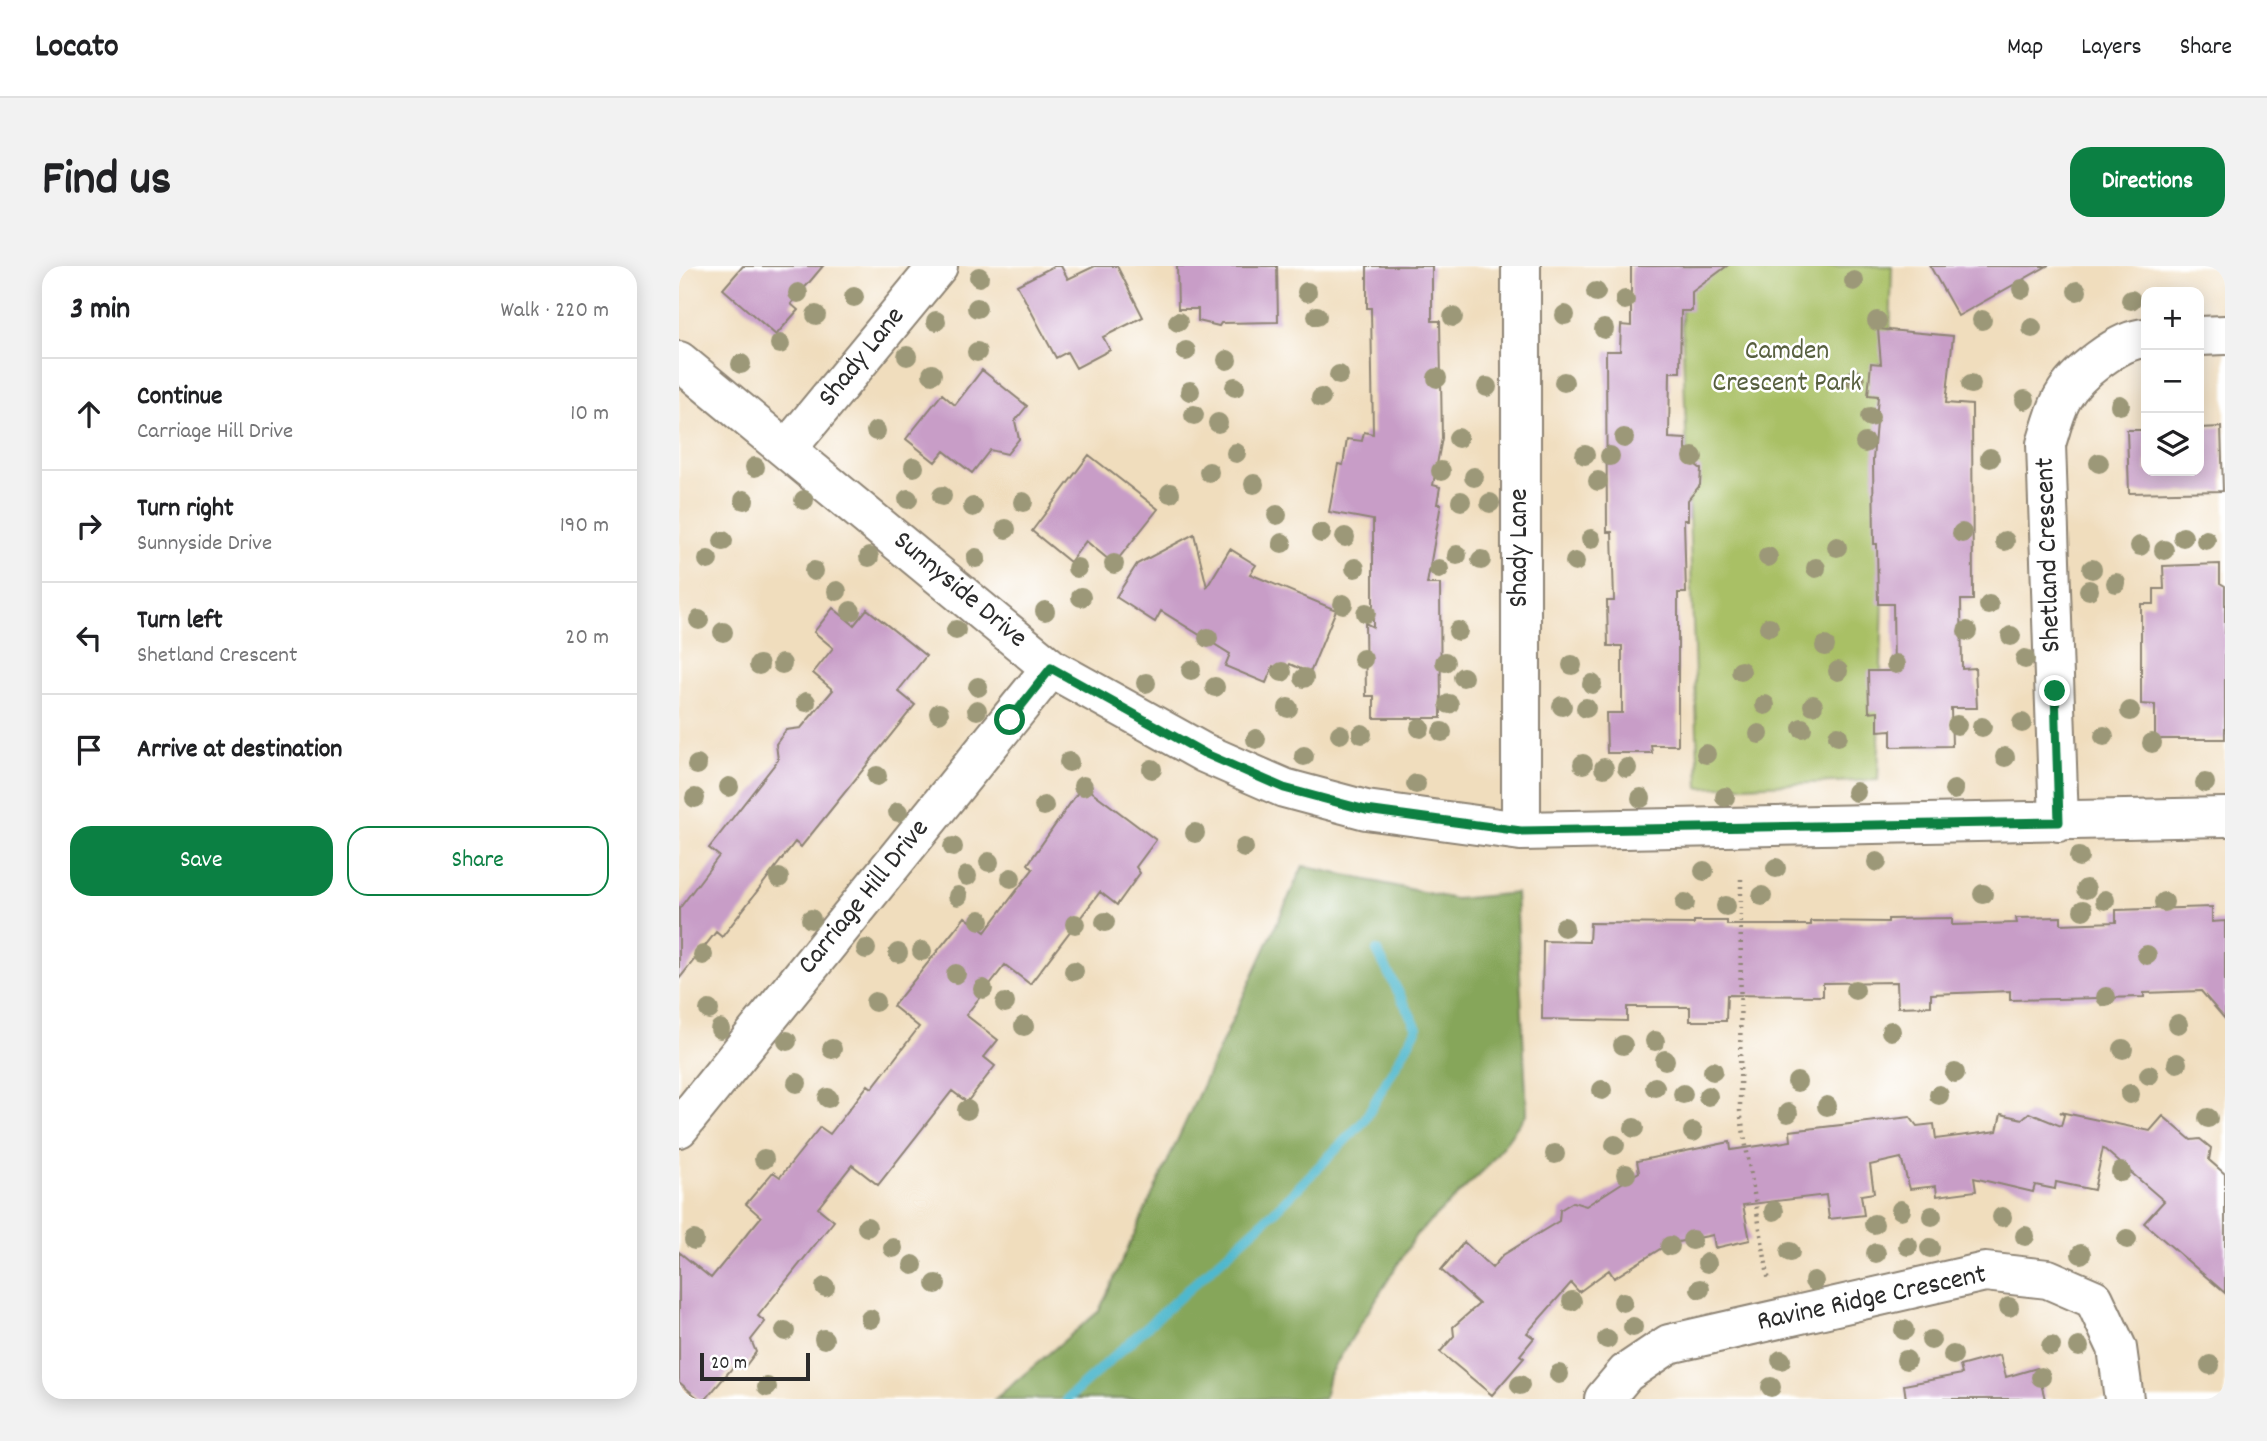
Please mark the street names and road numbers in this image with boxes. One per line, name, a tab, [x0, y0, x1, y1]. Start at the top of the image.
street label: Shady Lane	[810, 299, 916, 417]
street label: Shetland Crescent	[2027, 457, 2073, 653]
street label: Shady Lane	[1501, 488, 1541, 608]
street label: Sunnyside Drive	[883, 523, 1035, 659]
street label: Carriage Hill Drive	[790, 812, 940, 984]
street label: Ravine Ridge Crescent	[1754, 1256, 1990, 1344]

